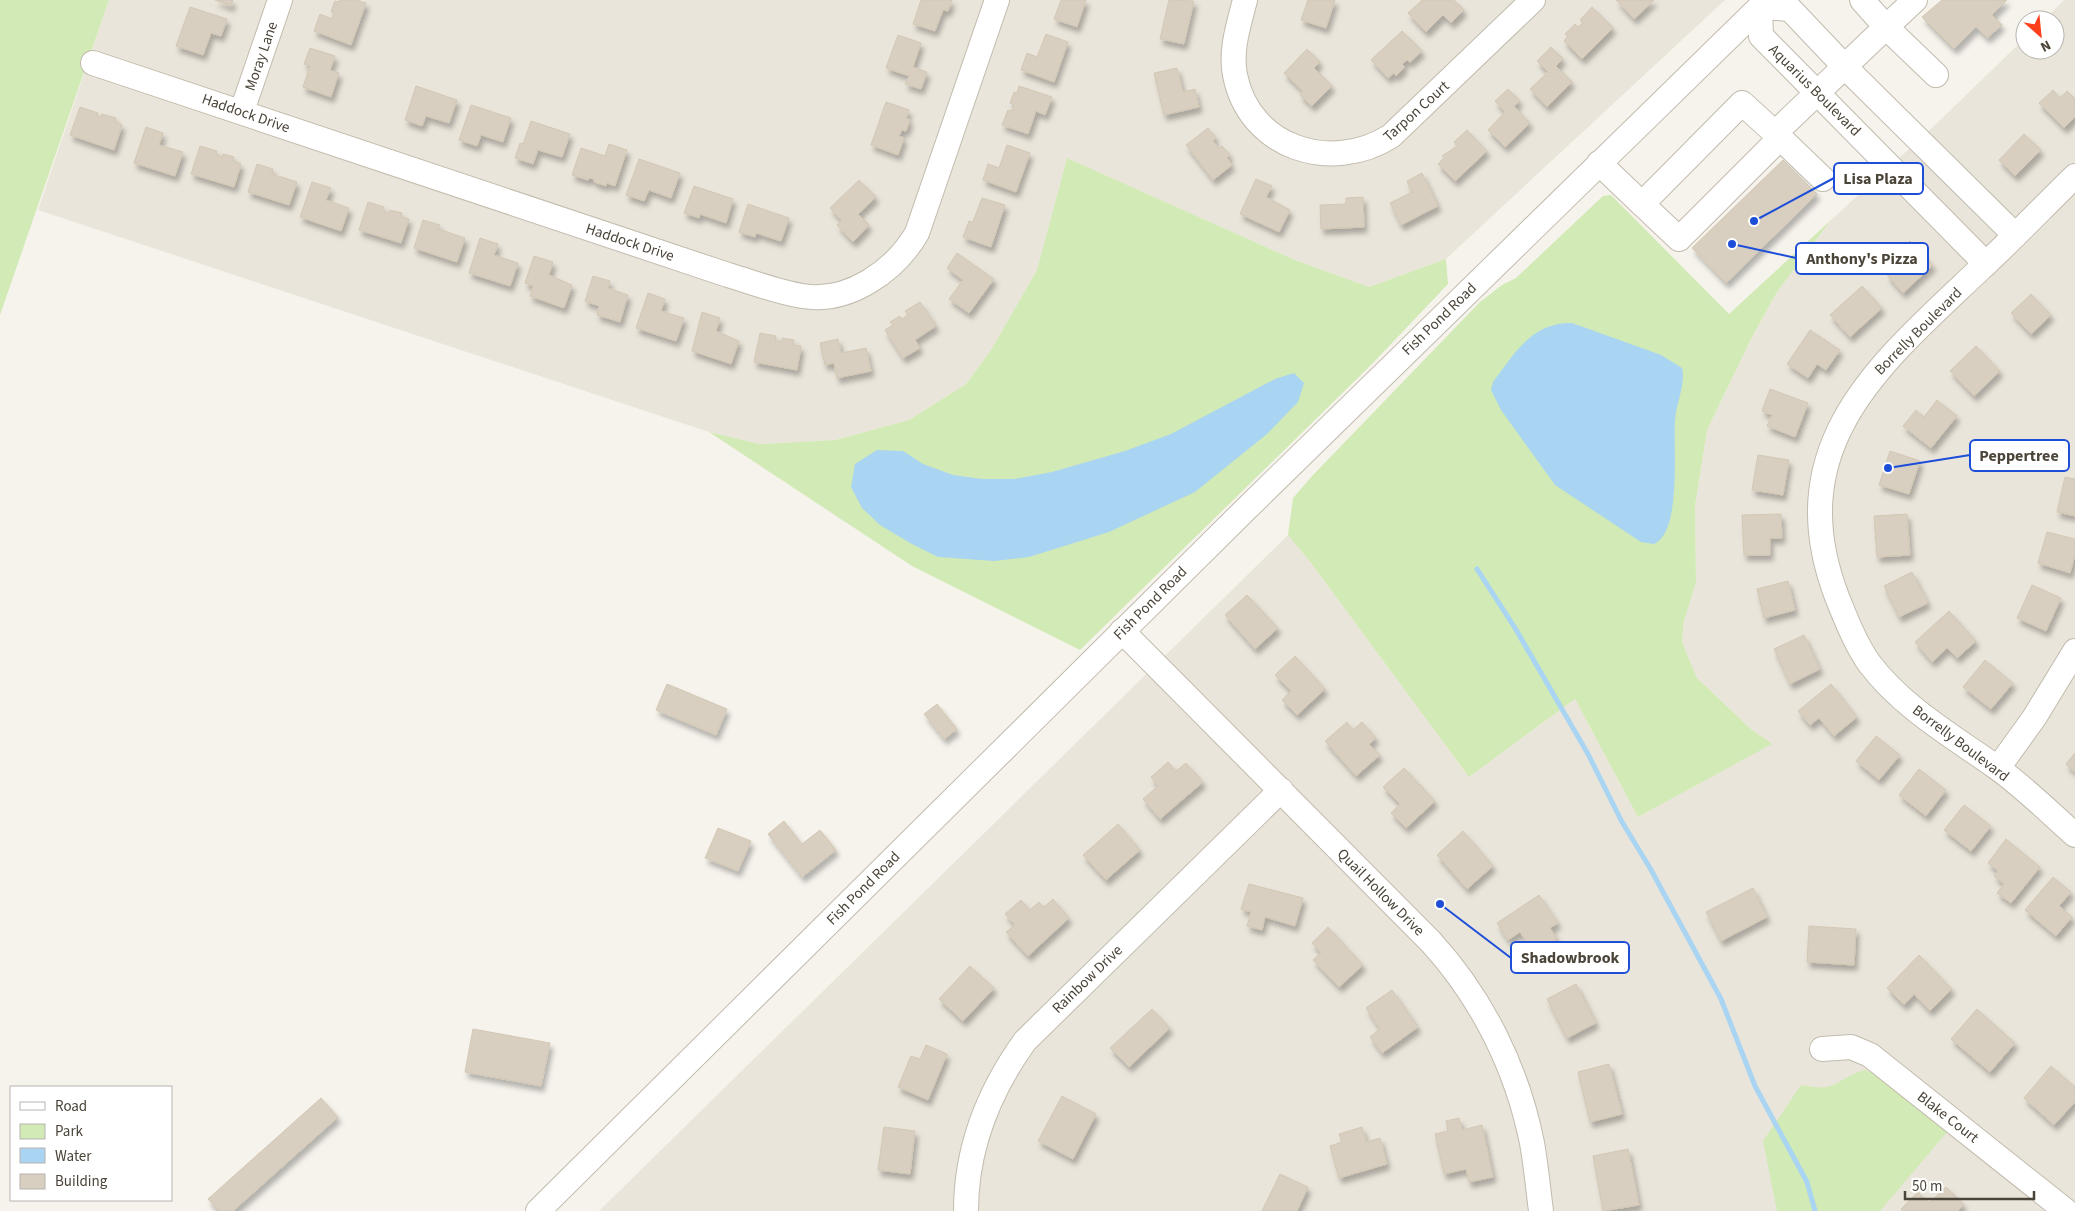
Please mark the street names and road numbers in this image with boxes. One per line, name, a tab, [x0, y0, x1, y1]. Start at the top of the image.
street label: Moray Lane	[240, 19, 283, 94]
street label: Aquarius Boulevard	[1764, 40, 1865, 141]
street label: Tarpon Court	[1379, 76, 1454, 147]
street label: Haddock Drive	[199, 89, 293, 138]
street label: Haddock Drive	[583, 218, 677, 267]
street label: Fish Pond Road	[1397, 278, 1481, 360]
street label: Borrelly Boulevard	[1870, 283, 1967, 380]
street label: Fish Pond Road	[1109, 562, 1192, 645]
street label: Borrelly Boulevard	[1908, 700, 2014, 787]
street label: Quail Hollow Drive	[1332, 844, 1429, 941]
street label: Fish Pond Road	[822, 847, 905, 930]
street label: Rainbow Drive	[1047, 940, 1127, 1018]
street label: Blake Court	[1912, 1087, 1983, 1148]

